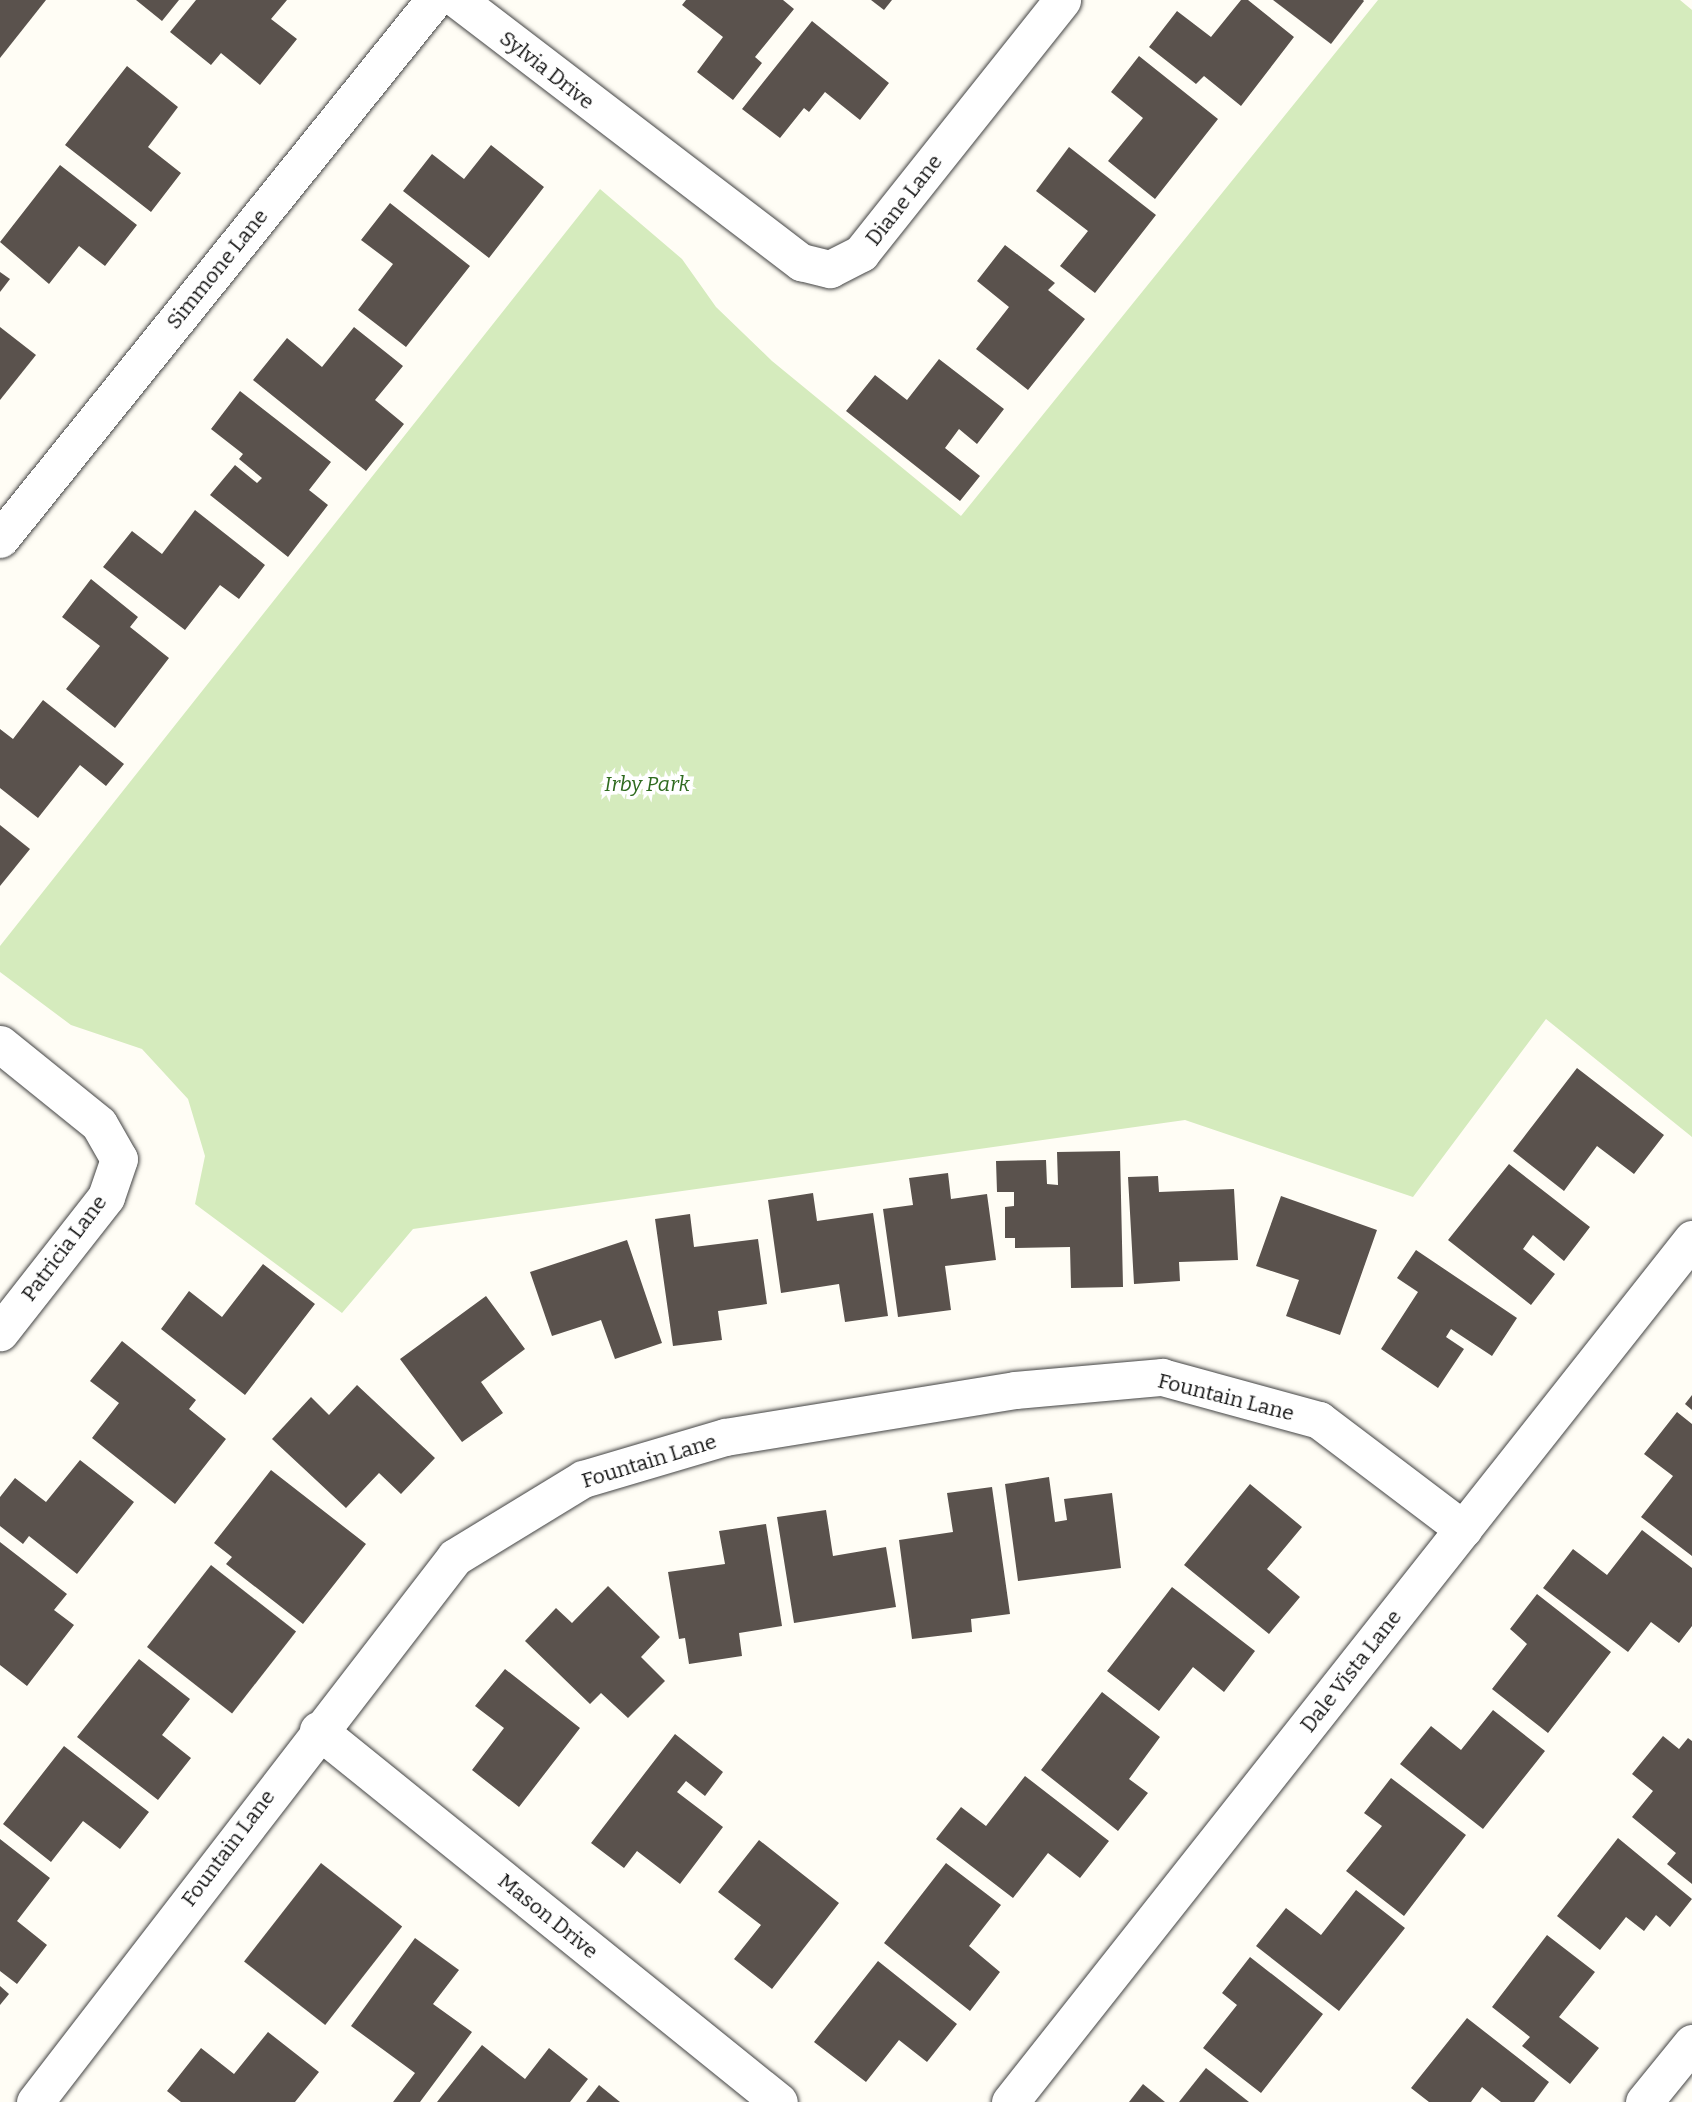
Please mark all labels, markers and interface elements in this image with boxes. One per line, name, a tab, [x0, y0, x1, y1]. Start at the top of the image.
street label: Sylvia Drive	[495, 25, 599, 115]
street label: Diane Lane	[861, 149, 947, 251]
street label: Simmone Lane	[161, 204, 273, 334]
park label: Irby Park	[604, 771, 690, 797]
street label: Patricia Lane	[16, 1190, 112, 1306]
street label: Fountain Lane	[1155, 1368, 1297, 1426]
street label: Fountain Lane	[579, 1429, 719, 1493]
street label: Dale Vista Lane	[1295, 1605, 1407, 1737]
street label: Fountain Lane	[176, 1785, 280, 1911]
street label: Mason Drive	[493, 1868, 603, 1964]

